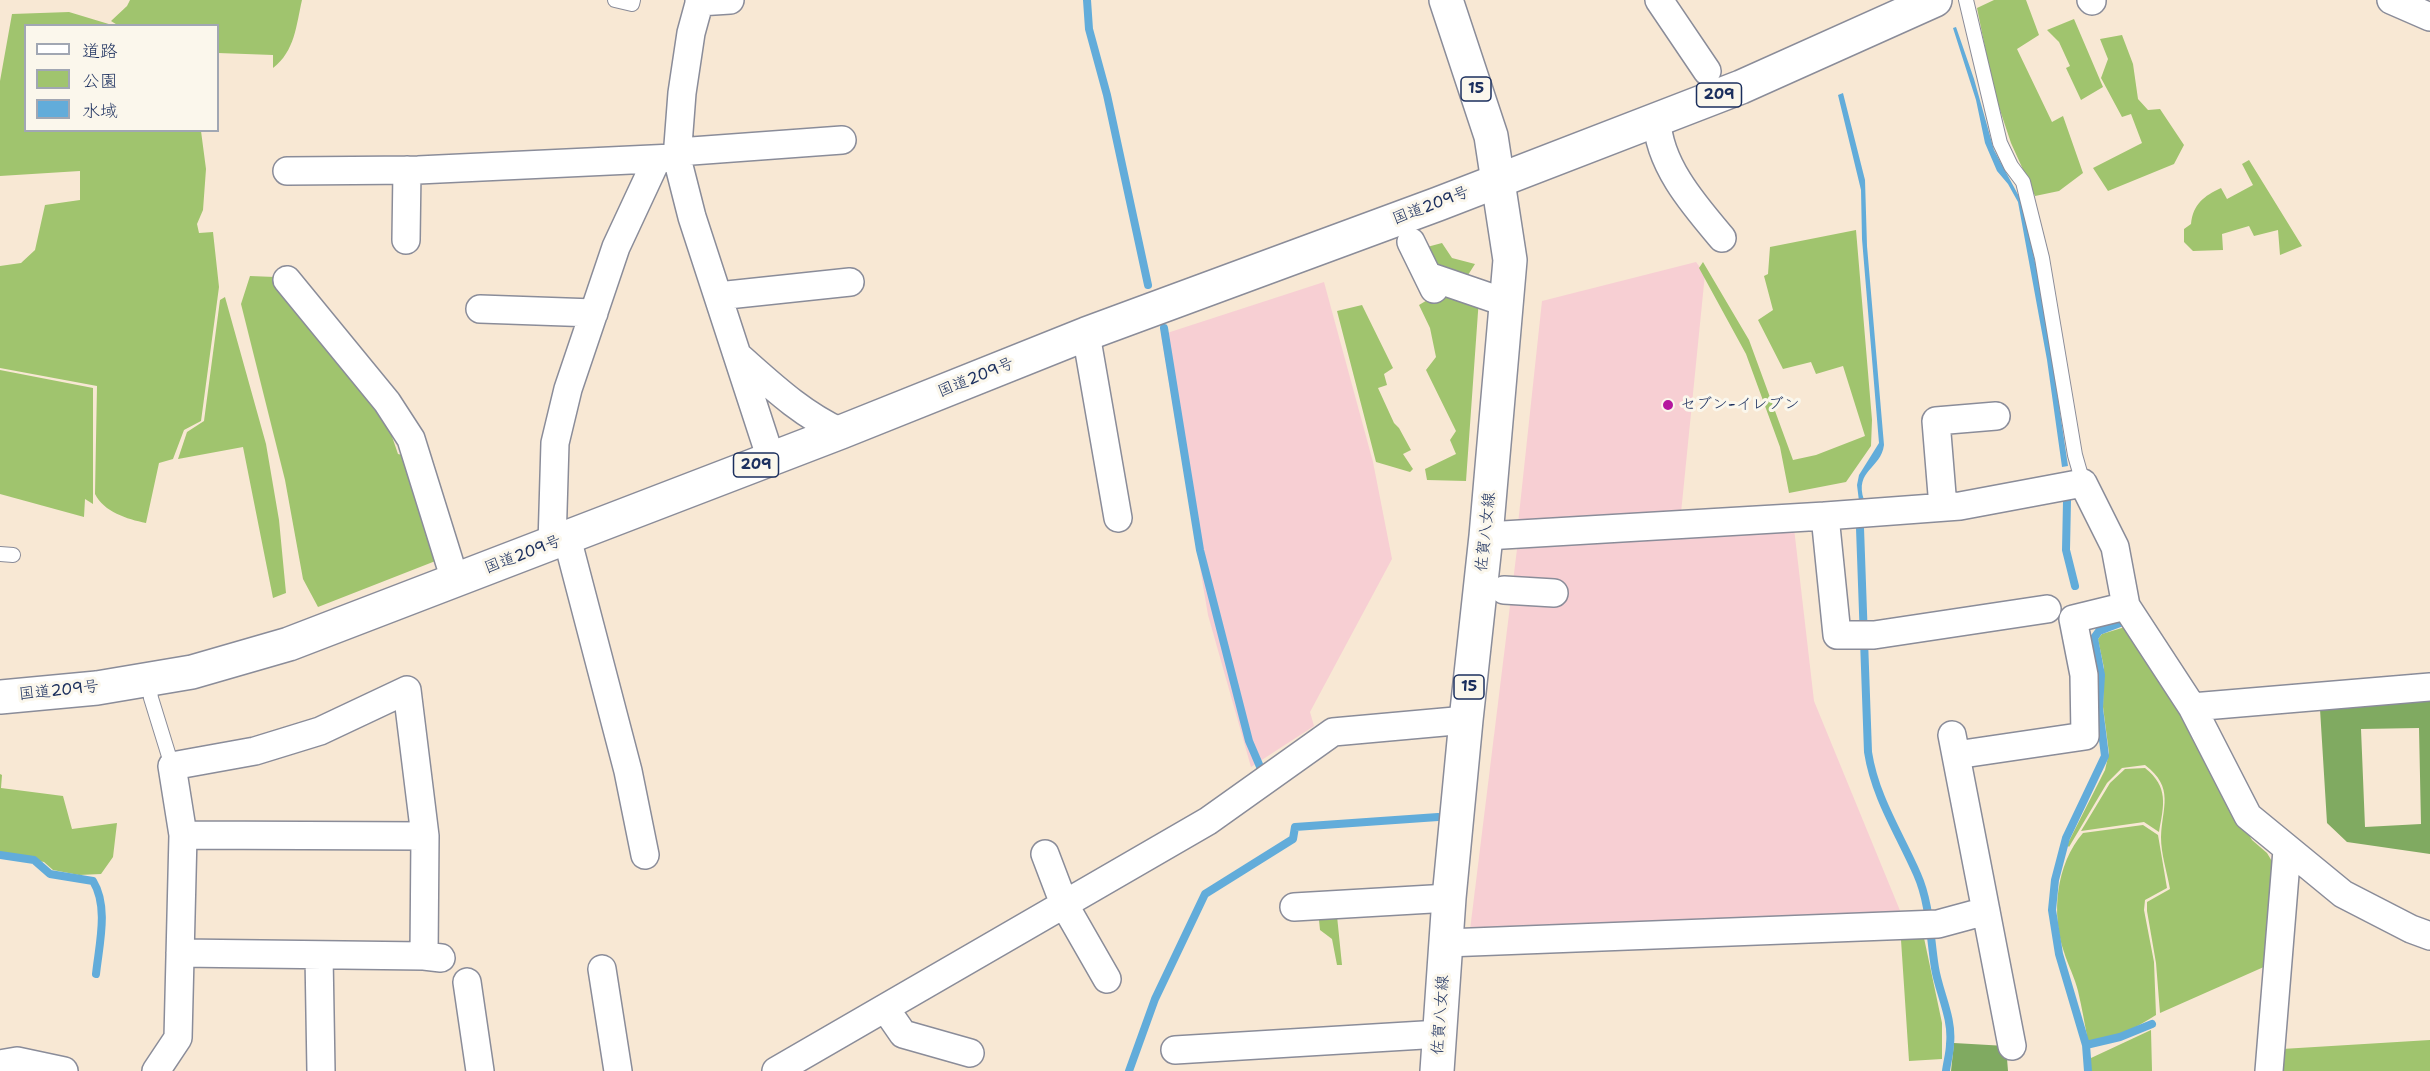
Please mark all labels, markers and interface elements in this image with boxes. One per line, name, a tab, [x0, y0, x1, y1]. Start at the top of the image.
legend	[24, 24, 219, 132]
text: 道路	[82, 39, 118, 63]
text: 公園	[82, 69, 118, 93]
road number: 15	[1461, 77, 1491, 101]
road number: 209	[1696, 83, 1742, 107]
text: 水域	[82, 99, 118, 123]
street label: 国道209号	[1390, 183, 1472, 229]
street label: 国道209号	[935, 354, 1017, 402]
place label: セブン-イレブン	[1680, 395, 1800, 415]
marker: セブン-イレブン	[1661, 398, 1675, 412]
road number: 209	[734, 453, 778, 477]
street label: 佐賀八女線	[1472, 491, 1500, 573]
street label: 国道209号	[482, 532, 564, 578]
road number: 15	[1454, 675, 1484, 699]
street label: 国道209号	[18, 677, 100, 705]
street label: 佐賀八女線	[1429, 974, 1453, 1056]

